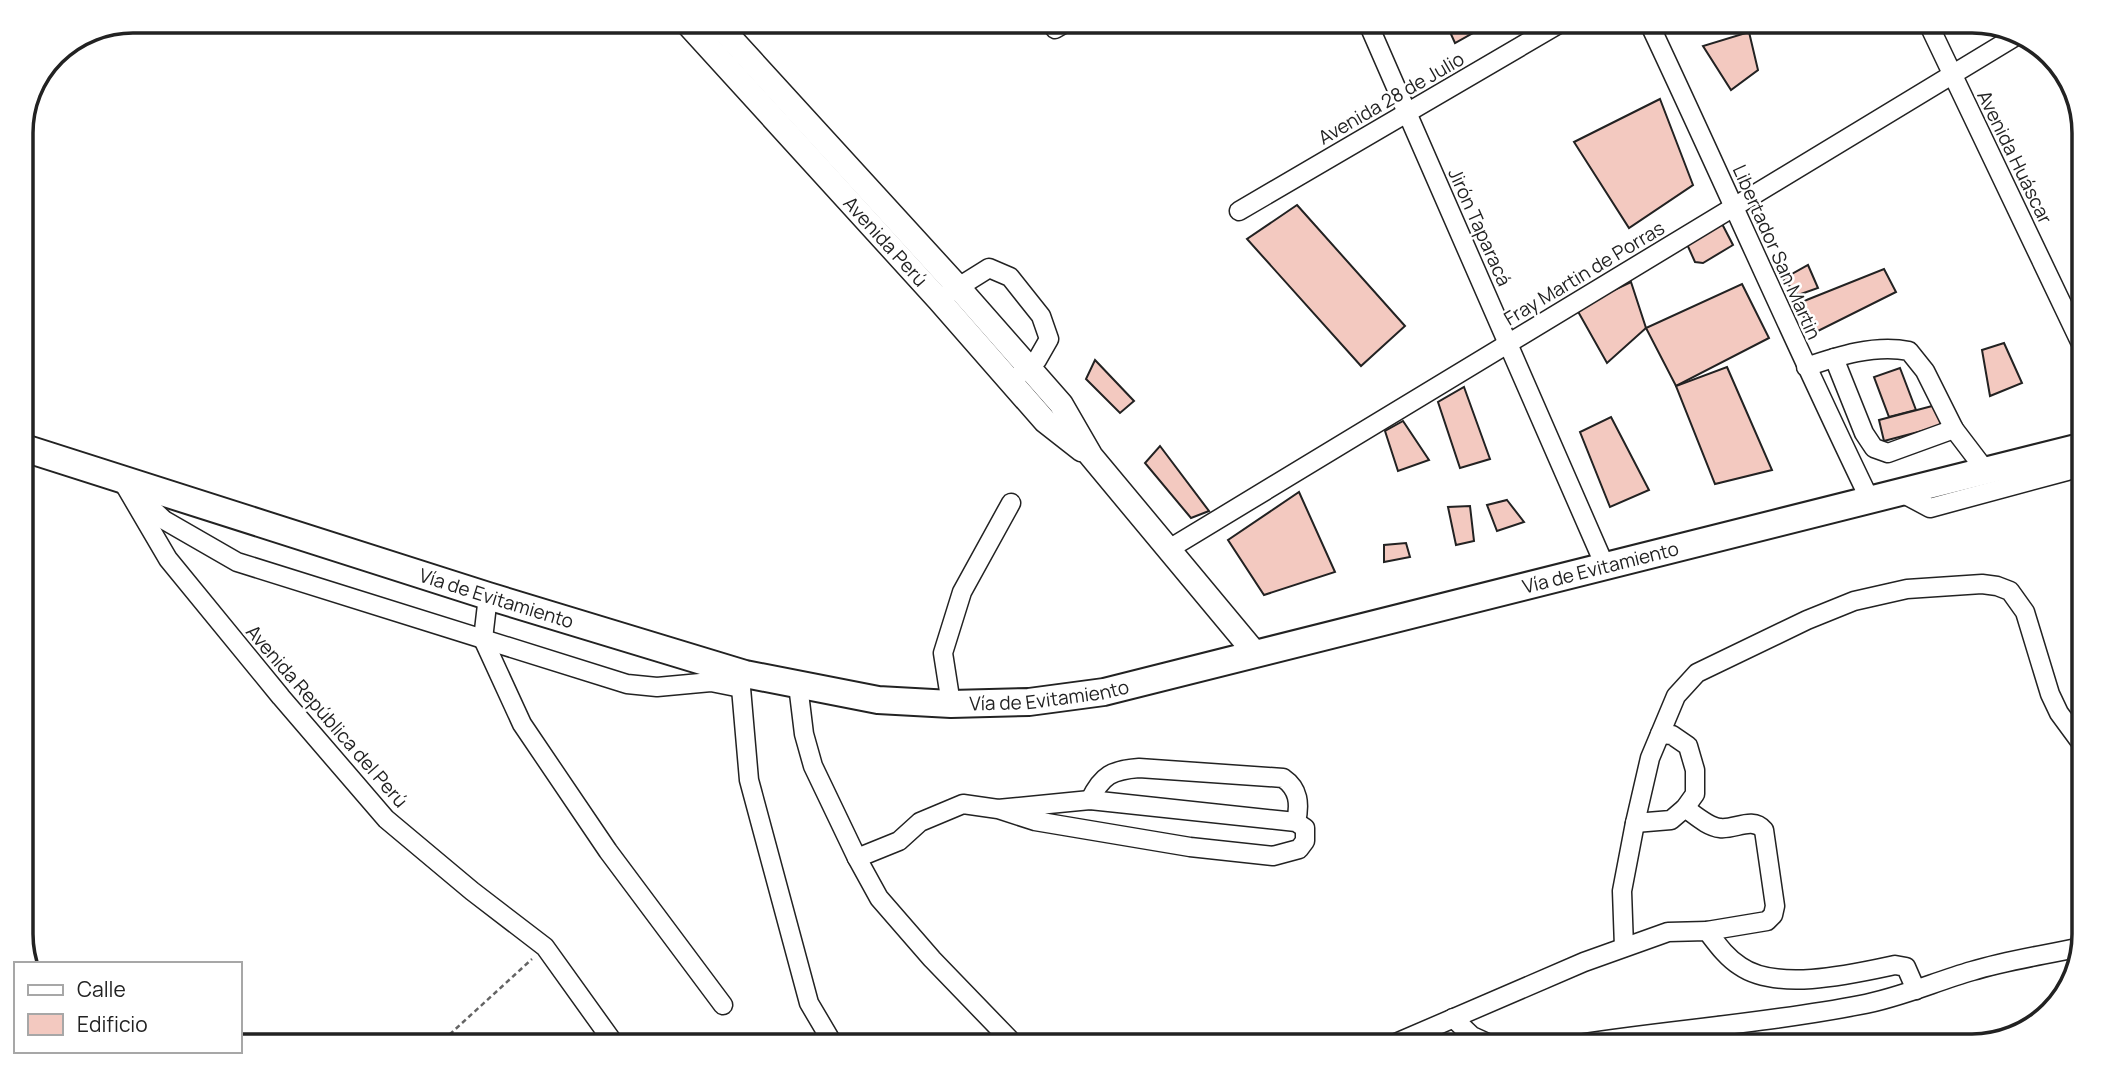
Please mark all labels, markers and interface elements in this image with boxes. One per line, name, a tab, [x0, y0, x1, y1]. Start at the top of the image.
street label: Avenida 28 de Julio	[1313, 46, 1469, 150]
street label: Avenida Huáscar	[1971, 86, 2059, 228]
street label: Libertador San Martin	[1727, 161, 1827, 343]
street label: Jirón Taparacá	[1442, 164, 1518, 290]
street label: Avenida Perú	[838, 191, 933, 292]
street label: Fray Martin de Porras	[1499, 215, 1669, 331]
street label: Vía de Evitamiento	[1520, 535, 1681, 599]
street label: Vía de Evitamiento	[416, 562, 577, 634]
street label: Avenida República del Perú	[240, 619, 414, 813]
street label: Vía de Evitamiento	[969, 673, 1132, 717]
legend	[14, 962, 242, 1053]
text: Calle	[77, 975, 126, 1003]
text: Edificio	[77, 1010, 148, 1038]

